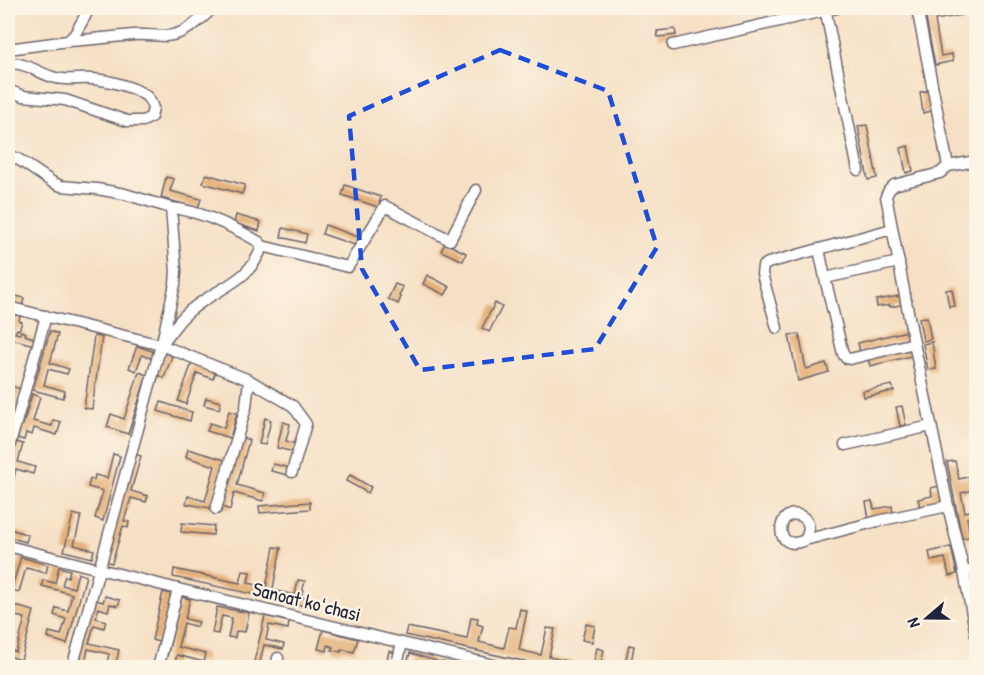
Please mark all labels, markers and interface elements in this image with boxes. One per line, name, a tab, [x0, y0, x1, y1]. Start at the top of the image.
street label: Sanoat koʻchasi	[250, 575, 364, 627]
north arrow	[897, 588, 957, 648]
text: N	[901, 615, 925, 631]

